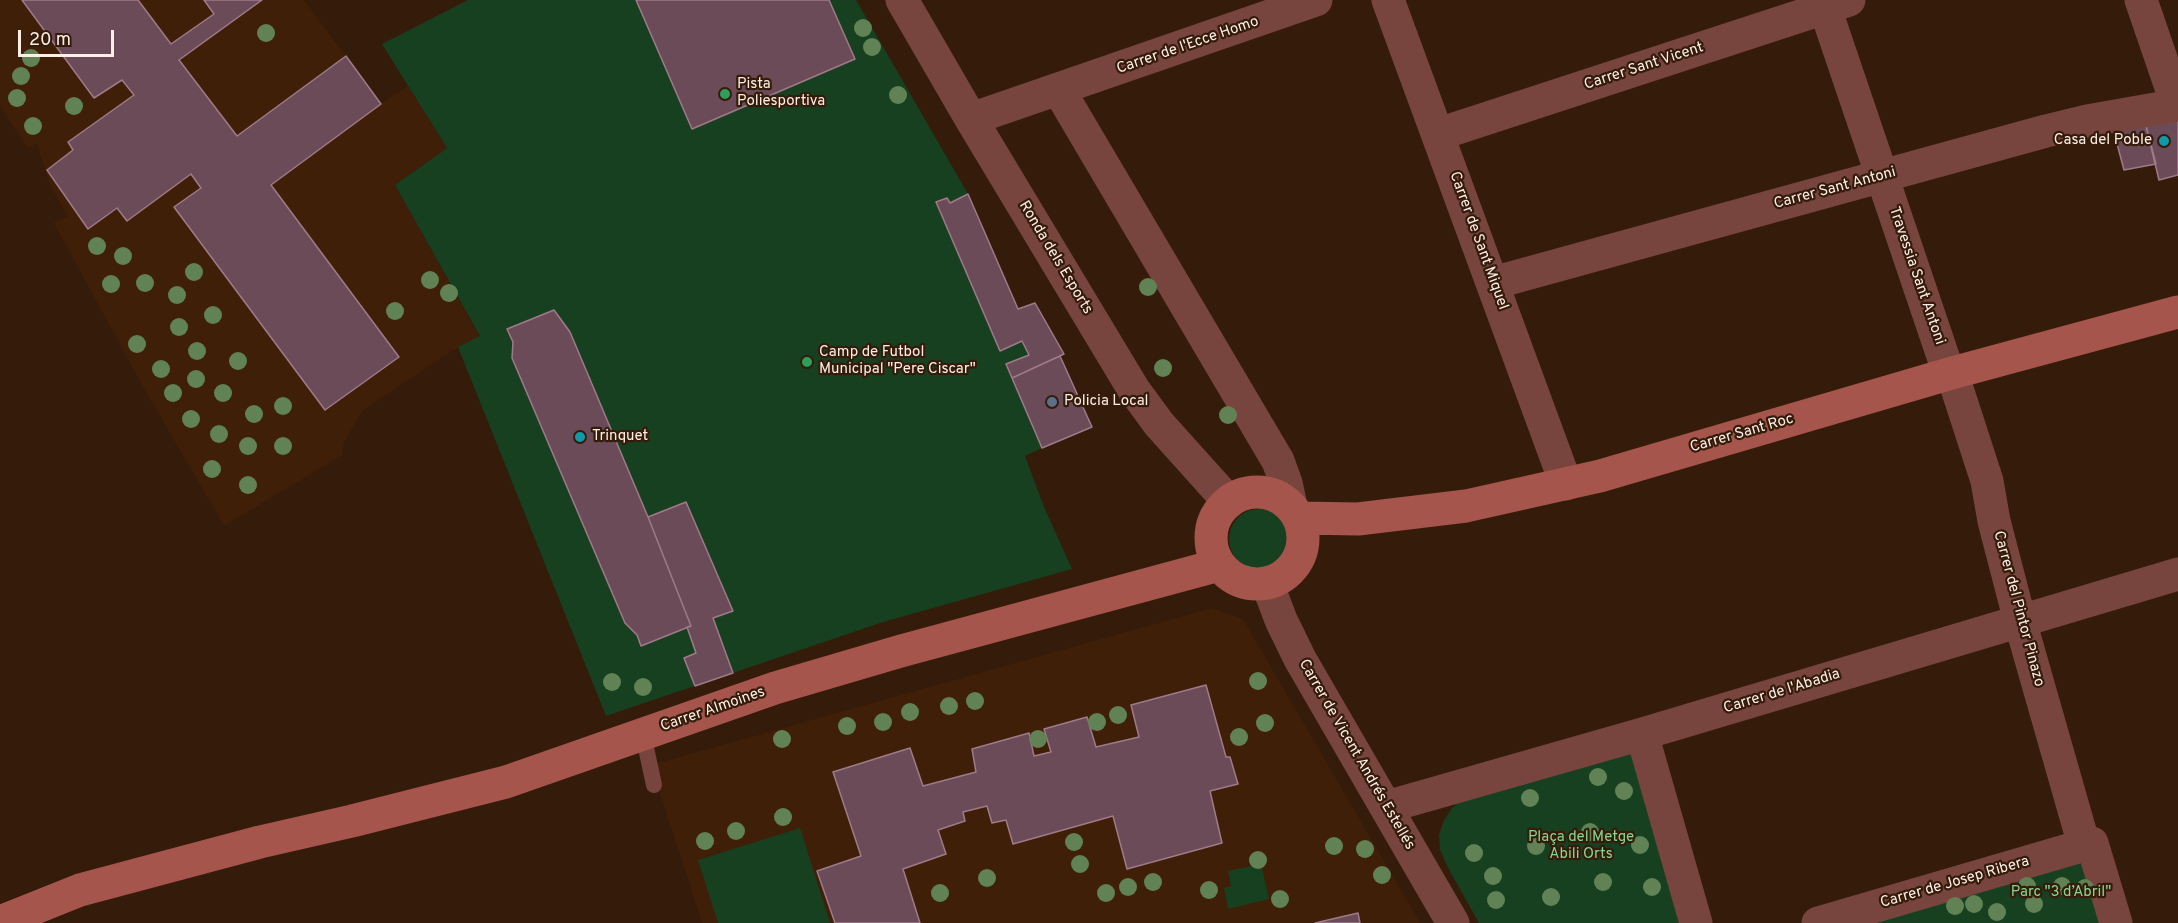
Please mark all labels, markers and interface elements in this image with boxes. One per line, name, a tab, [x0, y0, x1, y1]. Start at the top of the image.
street label: Carrer de l'Ecce Homo	[1115, 13, 1261, 79]
scale bar	[21, 18, 117, 56]
text: 20 m	[29, 29, 71, 52]
street label: Carrer Sant Vicent	[1582, 39, 1706, 95]
place label: Pista Poliesportiva	[737, 76, 825, 111]
marker: Pista Poliesportiva	[718, 87, 732, 101]
place label: Casa del Poble	[2054, 132, 2152, 150]
marker: Casa del Poble	[2157, 134, 2171, 148]
street label: Carrer Sant Antoni	[1772, 164, 1898, 214]
street label: Carrer de Sant Miquel	[1445, 169, 1511, 313]
street label: Ronda dels Esports	[1014, 198, 1096, 318]
street label: Travessia Sant Antoni	[1884, 205, 1948, 347]
place label: Camp de Futbol Municipal "Pere Ciscar"	[819, 344, 976, 379]
marker: Camp de Futbol Municipal "Pere Ciscar"	[800, 355, 814, 369]
place label: Policia Local	[1064, 393, 1148, 411]
marker: Policia Local	[1045, 395, 1059, 409]
street label: Carrer Sant Roc	[1688, 411, 1796, 457]
place label: Trinquet	[592, 428, 648, 446]
marker: Trinquet	[573, 430, 587, 444]
street label: Carrer del Pintor Pinazo	[1989, 529, 2047, 689]
street label: Carrer de Vicent Andrés Estellés	[1294, 657, 1418, 853]
street label: Carrer de l'Abadia	[1722, 666, 1842, 718]
street label: Carrer Almoines	[658, 684, 768, 736]
park label: Plaça del Metge Abili Orts	[1528, 829, 1634, 864]
street label: Carrer de Josep Ribera	[1878, 853, 2032, 913]
park label: Parc "3 d’Abril"	[2011, 884, 2111, 902]

